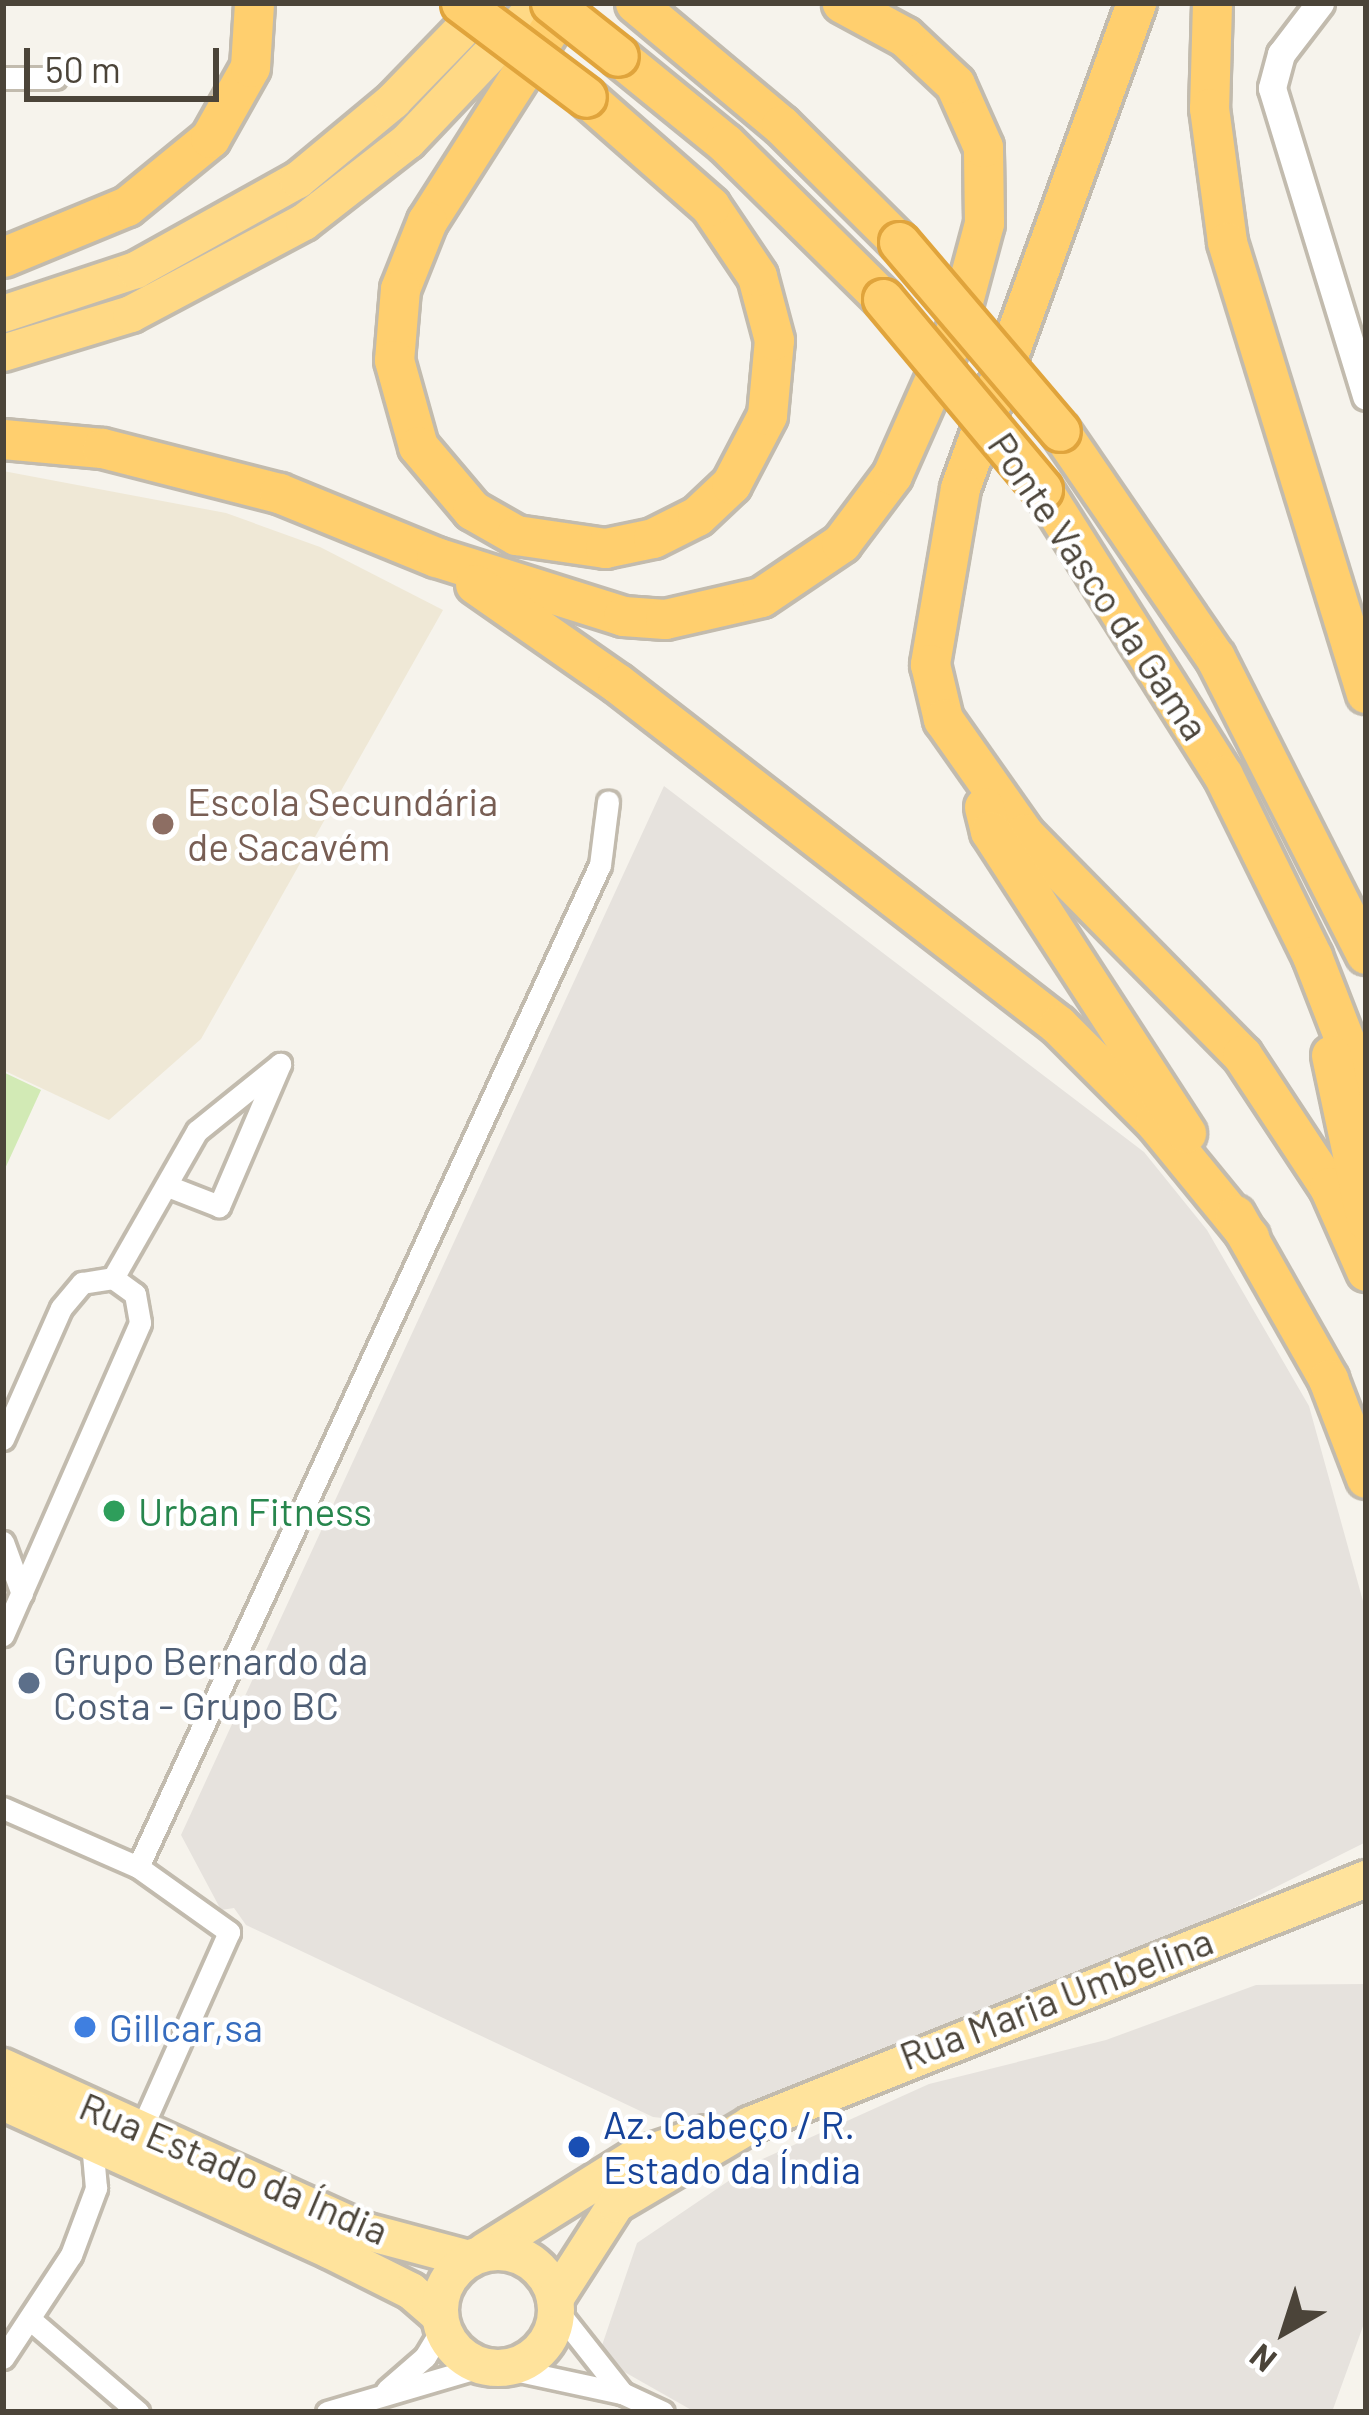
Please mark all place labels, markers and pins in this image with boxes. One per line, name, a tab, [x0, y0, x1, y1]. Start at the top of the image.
place label: Escola Secundária de Sacavém	[187, 779, 498, 870]
marker: Escola Secundária de Sacavém	[150, 811, 176, 837]
place label: Urban Fitness	[138, 1488, 372, 1534]
marker: Urban Fitness	[101, 1498, 127, 1524]
place label: Grupo Bernardo da Costa - Grupo BC	[53, 1638, 368, 1729]
marker: Grupo Bernardo da Costa - Grupo BC	[16, 1670, 42, 1696]
place label: Gillcar,sa	[109, 2004, 263, 2050]
marker: Gillcar,sa	[72, 2014, 98, 2040]
place label: Az. Cabeço / R. Estado da Índia	[603, 2102, 861, 2193]
marker: Az. Cabeço / R. Estado da Índia	[566, 2134, 592, 2160]

